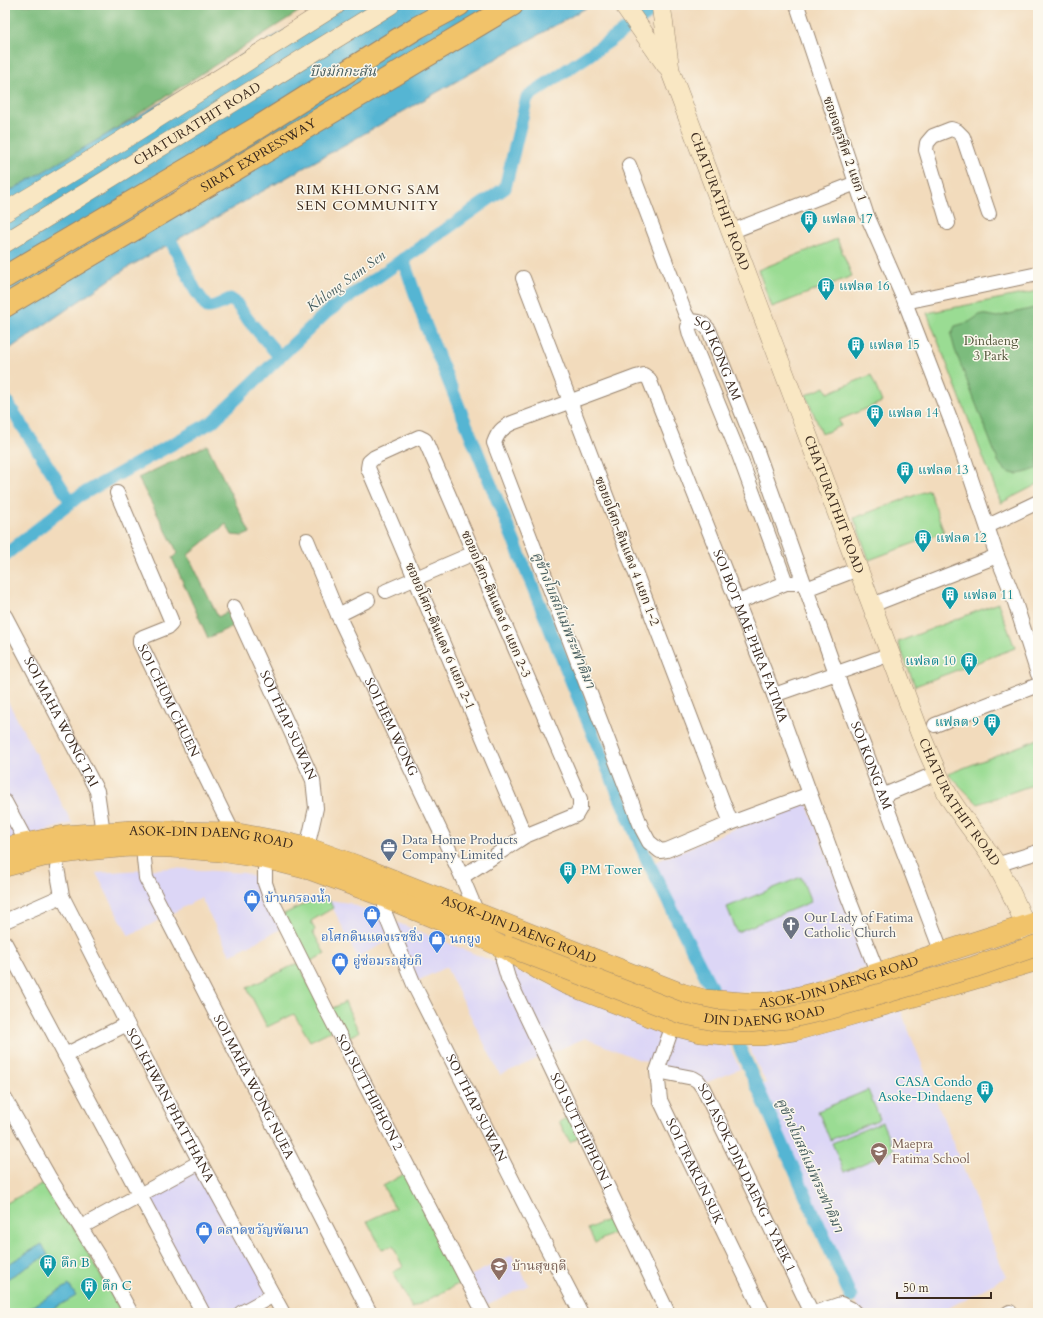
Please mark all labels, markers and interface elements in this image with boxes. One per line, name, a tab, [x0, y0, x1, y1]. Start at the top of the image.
water label: บึงมักกะสัน	[310, 62, 377, 81]
street label: CHATURATHIT ROAD	[130, 78, 264, 170]
street label: ซอยจตุรทิศ 2 แยก 1	[819, 94, 871, 204]
street label: SIRAT EXPRESSWAY	[197, 114, 320, 197]
street label: CHATURATHIT ROAD	[685, 130, 754, 273]
district label: RIM KHLONG SAM SEN COMMUNITY	[295, 180, 441, 215]
building icon: แฟลต 17	[799, 209, 819, 234]
place label: แฟลต 17	[822, 210, 873, 228]
water label: Khlong Sam Sen	[303, 246, 389, 316]
building icon: แฟลต 16	[816, 276, 836, 301]
place label: แฟลต 16	[839, 277, 890, 295]
street label: SOI KONG AM	[693, 312, 745, 403]
park label: Dindaeng 3 Park	[964, 332, 1019, 365]
building icon: แฟลต 15	[846, 335, 866, 360]
place label: แฟลต 15	[869, 336, 920, 354]
building icon: แฟลต 14	[865, 403, 885, 428]
place label: แฟลต 14	[888, 404, 939, 422]
street label: CHATURATHIT ROAD	[800, 433, 868, 576]
building icon: แฟลต 13	[895, 460, 915, 485]
place label: แฟลต 13	[918, 461, 969, 479]
street label: ซอยอโศก-ดินแดง 4 แยก 1-2	[590, 474, 664, 629]
street label: ซอยอโศก-ดินแดง 6 แยก 2-3	[457, 528, 535, 680]
building icon: แฟลต 12	[913, 528, 933, 553]
place label: แฟลต 12	[936, 529, 987, 547]
street label: SOI BOT MAE PHRA FATIMA	[708, 547, 793, 726]
water label: คูข้างโบสถ์แม่พระฟาติมา	[528, 548, 601, 692]
street label: ซอยอโศก-ดินแดง 6 แยก 2-1	[401, 560, 479, 712]
building icon: แฟลต 11	[940, 585, 960, 610]
place label: แฟลต 11	[963, 586, 1014, 604]
street label: SOI CHUM CHUEN	[133, 641, 203, 760]
building icon: แฟลต 10	[959, 651, 979, 676]
place label: แฟลต 10	[905, 652, 956, 670]
street label: SOI MAHA WONG TAI	[19, 654, 102, 790]
street label: SOI THAP SUWAN	[255, 668, 321, 783]
street label: SOI HEM WONG	[360, 675, 422, 779]
building icon: แฟลต 9	[982, 712, 1002, 737]
place label: แฟลต 9	[935, 713, 979, 731]
street label: SOI KONG AM	[846, 719, 896, 812]
street label: CHATURATHIT ROAD	[914, 735, 1004, 870]
street label: ASOK-DIN DAENG ROAD	[129, 822, 295, 854]
place label: Data Home Products Company Limited	[402, 831, 518, 864]
office icon: Data Home Products Company Limited	[379, 837, 399, 862]
building icon: PM Tower	[558, 860, 578, 885]
place label: PM Tower	[581, 861, 642, 879]
shop icon: บ้านกรองน้ำ	[242, 888, 262, 913]
place label: บ้านกรองน้ำ	[265, 888, 331, 907]
street label: ASOK-DIN DAENG ROAD	[439, 891, 599, 968]
shop icon: อโศกดินแดงเรซซิ่ง	[362, 904, 382, 929]
place label: Our Lady of Fatima Catholic Church	[804, 909, 914, 942]
church icon: Our Lady of Fatima Catholic Church	[781, 915, 801, 940]
place label: อโศกดินแดงเรซซิ่ง	[321, 927, 423, 946]
shop icon: นกยูง	[427, 929, 447, 954]
place label: นกยูง	[450, 930, 481, 948]
shop icon: อู่ซ่อมรถฮุ่ยกี	[330, 951, 350, 976]
place label: อู่ซ่อมรถฮุ่ยกี	[353, 952, 422, 970]
street label: ASOK-DIN DAENG ROAD	[759, 952, 921, 1012]
street label: DIN DAENG ROAD	[702, 1001, 827, 1031]
street label: SOI MAHA WONG NUEA	[209, 1011, 299, 1163]
street label: SOI KHWAN PHATTHANA	[122, 1025, 219, 1186]
street label: SOI SUTTHIPHON 2	[332, 1031, 407, 1154]
street label: SOI THAP SUWAN	[441, 1051, 511, 1165]
street label: SOI SUTTHIPHON 1	[546, 1070, 617, 1193]
place label: CASA Condo Asoke-Dindaeng	[878, 1073, 973, 1106]
building icon: CASA Condo Asoke-Dindaeng	[975, 1079, 995, 1104]
street label: SOI ASOK-DIN DAENG 1 YAEK 1	[693, 1080, 800, 1275]
water label: คูข้างโบสถ์แม่พระฟาติมา	[772, 1094, 850, 1237]
street label: SOI TRAKUN SUK	[661, 1115, 728, 1227]
place label: Maepra Fatima School	[892, 1135, 971, 1168]
school or university icon: Maepra Fatima School	[869, 1141, 889, 1166]
shop icon: ตลาดขวัญพัฒนา	[194, 1220, 214, 1245]
place label: ตลาดขวัญพัฒนา	[217, 1221, 309, 1239]
building icon: ตึก B	[38, 1253, 58, 1278]
place label: ตึก B	[61, 1254, 90, 1272]
school or university icon: บ้านสุขฤดี	[489, 1256, 509, 1281]
place label: บ้านสุขฤดี	[512, 1257, 567, 1275]
scale bar	[897, 1274, 991, 1300]
building icon: ตึก C	[79, 1276, 99, 1301]
place label: ตึก C	[102, 1277, 132, 1295]
text: 50 m	[903, 1280, 930, 1296]

